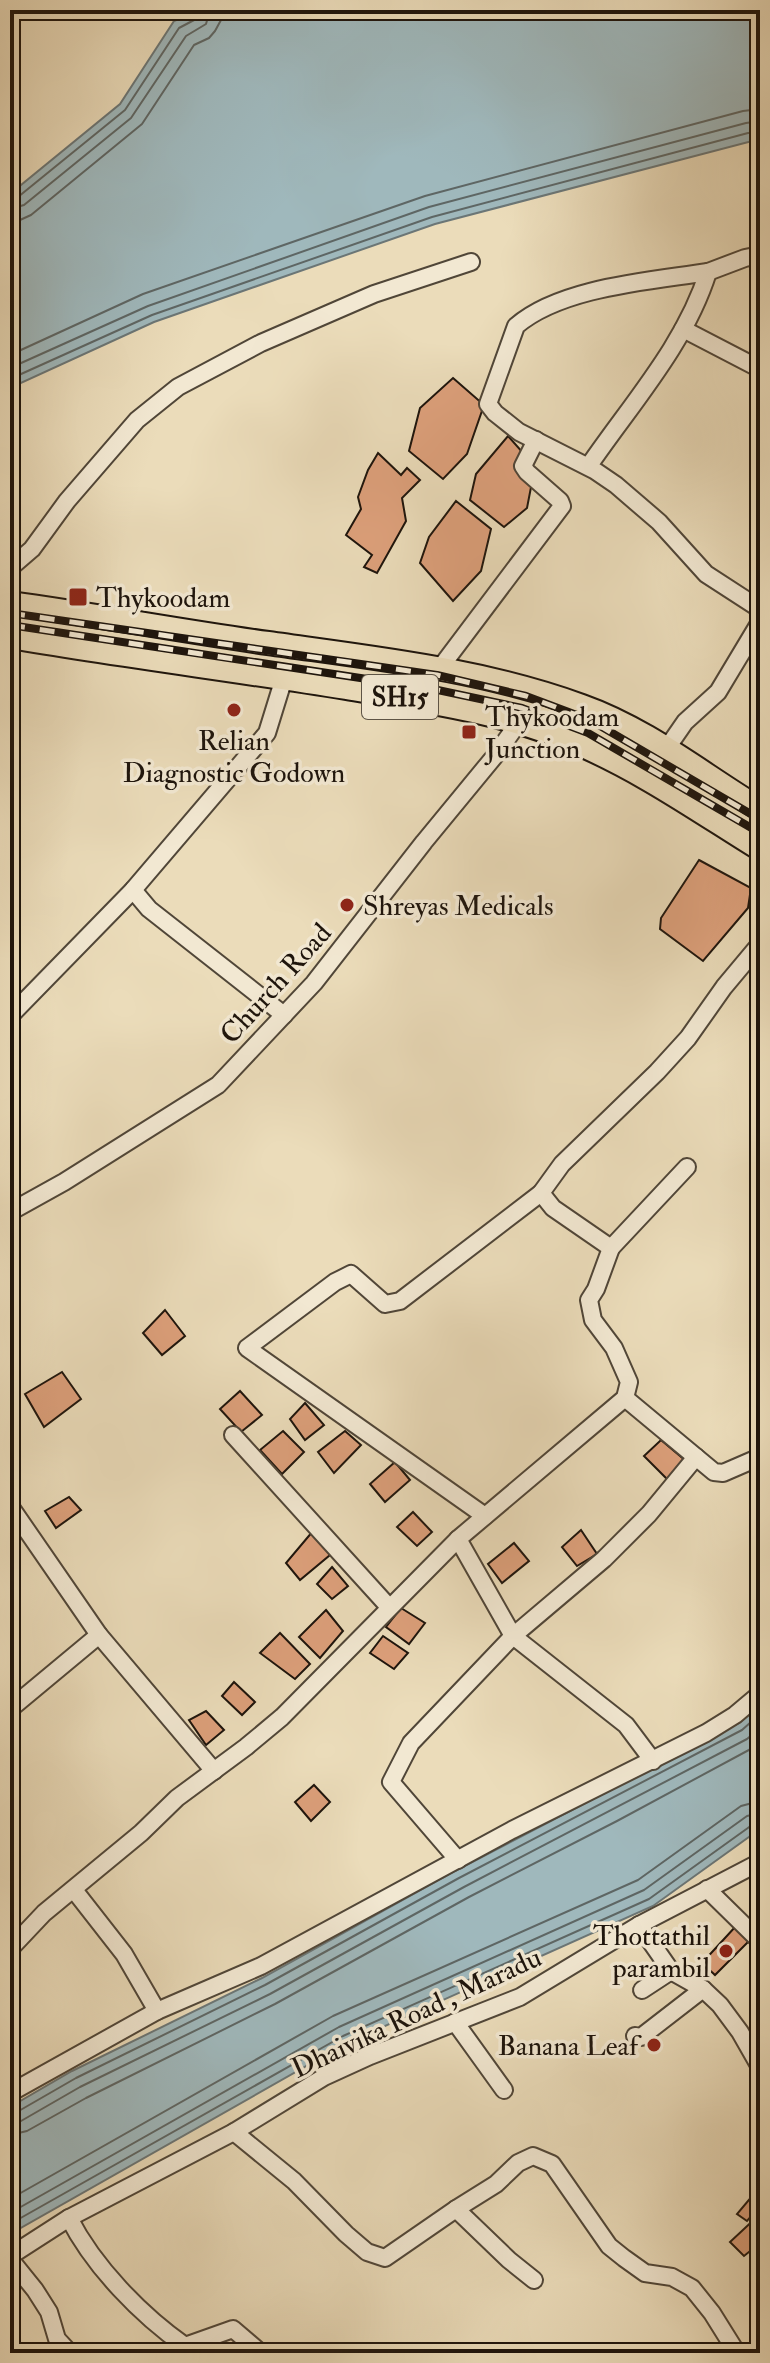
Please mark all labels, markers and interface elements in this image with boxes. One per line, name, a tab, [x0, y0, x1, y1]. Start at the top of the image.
place label: Thykoodam	[96, 581, 231, 616]
marker: Thykoodam	[67, 586, 89, 608]
road number: SH15	[362, 675, 438, 719]
place label: Thykoodam Junction	[484, 700, 620, 767]
marker: Relian Diagnostic Godown	[225, 701, 243, 719]
marker: Thykoodam Junction	[460, 723, 478, 741]
place label: Relian Diagnostic Godown	[123, 724, 345, 791]
place label: Shreyas Medicals	[363, 889, 554, 924]
marker: Shreyas Medicals	[338, 896, 356, 914]
street label: Church Road	[213, 916, 340, 1052]
place label: Thottathil parambil	[593, 1919, 710, 1986]
street label: Dhaivika Road , Maradu	[286, 1940, 547, 2087]
marker: Thottathil parambil	[717, 1942, 735, 1960]
place label: Banana Leaf	[498, 2029, 642, 2064]
marker: Banana Leaf	[645, 2036, 663, 2054]

